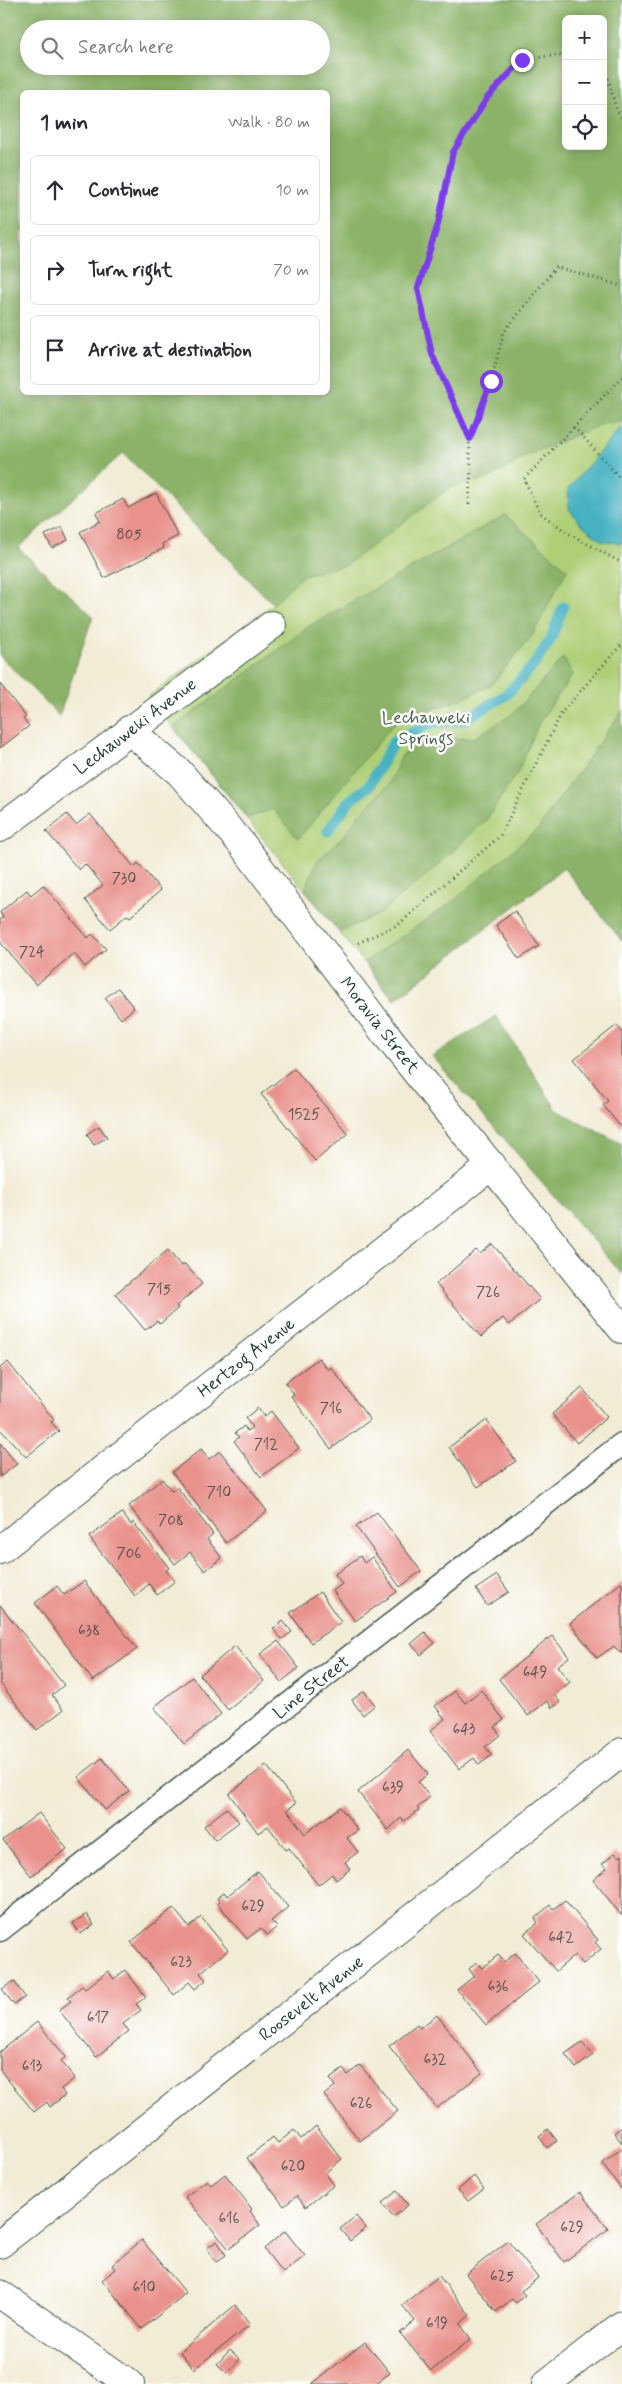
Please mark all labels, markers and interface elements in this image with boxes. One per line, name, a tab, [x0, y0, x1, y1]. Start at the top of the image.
map controls	[562, 15, 607, 150]
button: +	[562, 15, 607, 60]
search box	[20, 20, 330, 75]
icon: search	[38, 34, 66, 62]
text: Search here	[78, 35, 174, 60]
route end	[511, 49, 534, 72]
button: −	[562, 60, 607, 105]
button: locate	[562, 105, 607, 150]
text: 1 min	[40, 109, 88, 137]
text: Walk · 80 m	[228, 112, 310, 133]
icon: ahead	[41, 176, 69, 204]
text: Continue	[88, 178, 159, 203]
text: 10 m	[276, 180, 309, 201]
icon: right	[41, 256, 69, 284]
text: Turn right	[88, 258, 172, 283]
text: 70 m	[273, 260, 309, 281]
icon: arrive	[41, 336, 69, 364]
text: Arrive at destination	[88, 338, 252, 363]
route start	[480, 370, 503, 393]
house number: 805	[116, 525, 142, 545]
street label: Lechauweki Avenue	[70, 673, 202, 781]
park label: Lechauweki Springs	[382, 706, 470, 753]
house number: 730	[112, 869, 136, 889]
house number: 724	[19, 943, 45, 963]
street label: Moravia Street	[334, 972, 425, 1080]
house number: 1525	[288, 1105, 320, 1125]
house number: 715	[147, 1280, 171, 1300]
house number: 726	[476, 1283, 500, 1303]
street label: Hertzog Avenue	[193, 1312, 302, 1405]
house number: 716	[320, 1399, 342, 1419]
house number: 712	[254, 1435, 278, 1455]
house number: 710	[207, 1483, 231, 1503]
house number: 708	[158, 1511, 184, 1531]
house number: 706	[117, 1544, 141, 1564]
house number: 638	[78, 1621, 100, 1641]
street label: Line Street	[268, 1650, 355, 1725]
house number: 649	[523, 1663, 547, 1683]
house number: 643	[453, 1720, 475, 1740]
house number: 639	[382, 1778, 404, 1798]
house number: 629	[241, 1897, 265, 1917]
house number: 642	[548, 1928, 574, 1948]
street label: Roosevelt Avenue	[254, 1950, 369, 2047]
house number: 623	[170, 1953, 192, 1973]
house number: 636	[487, 1977, 509, 1997]
house number: 617	[87, 2008, 109, 2028]
house number: 632	[424, 2050, 447, 2070]
house number: 613	[22, 2057, 42, 2077]
house number: 626	[350, 2094, 372, 2114]
house number: 620	[281, 2157, 305, 2177]
house number: 616	[218, 2209, 240, 2229]
house number: 629	[560, 2218, 584, 2238]
house number: 625	[490, 2267, 514, 2287]
house number: 610	[132, 2278, 156, 2298]
house number: 619	[426, 2314, 448, 2334]

